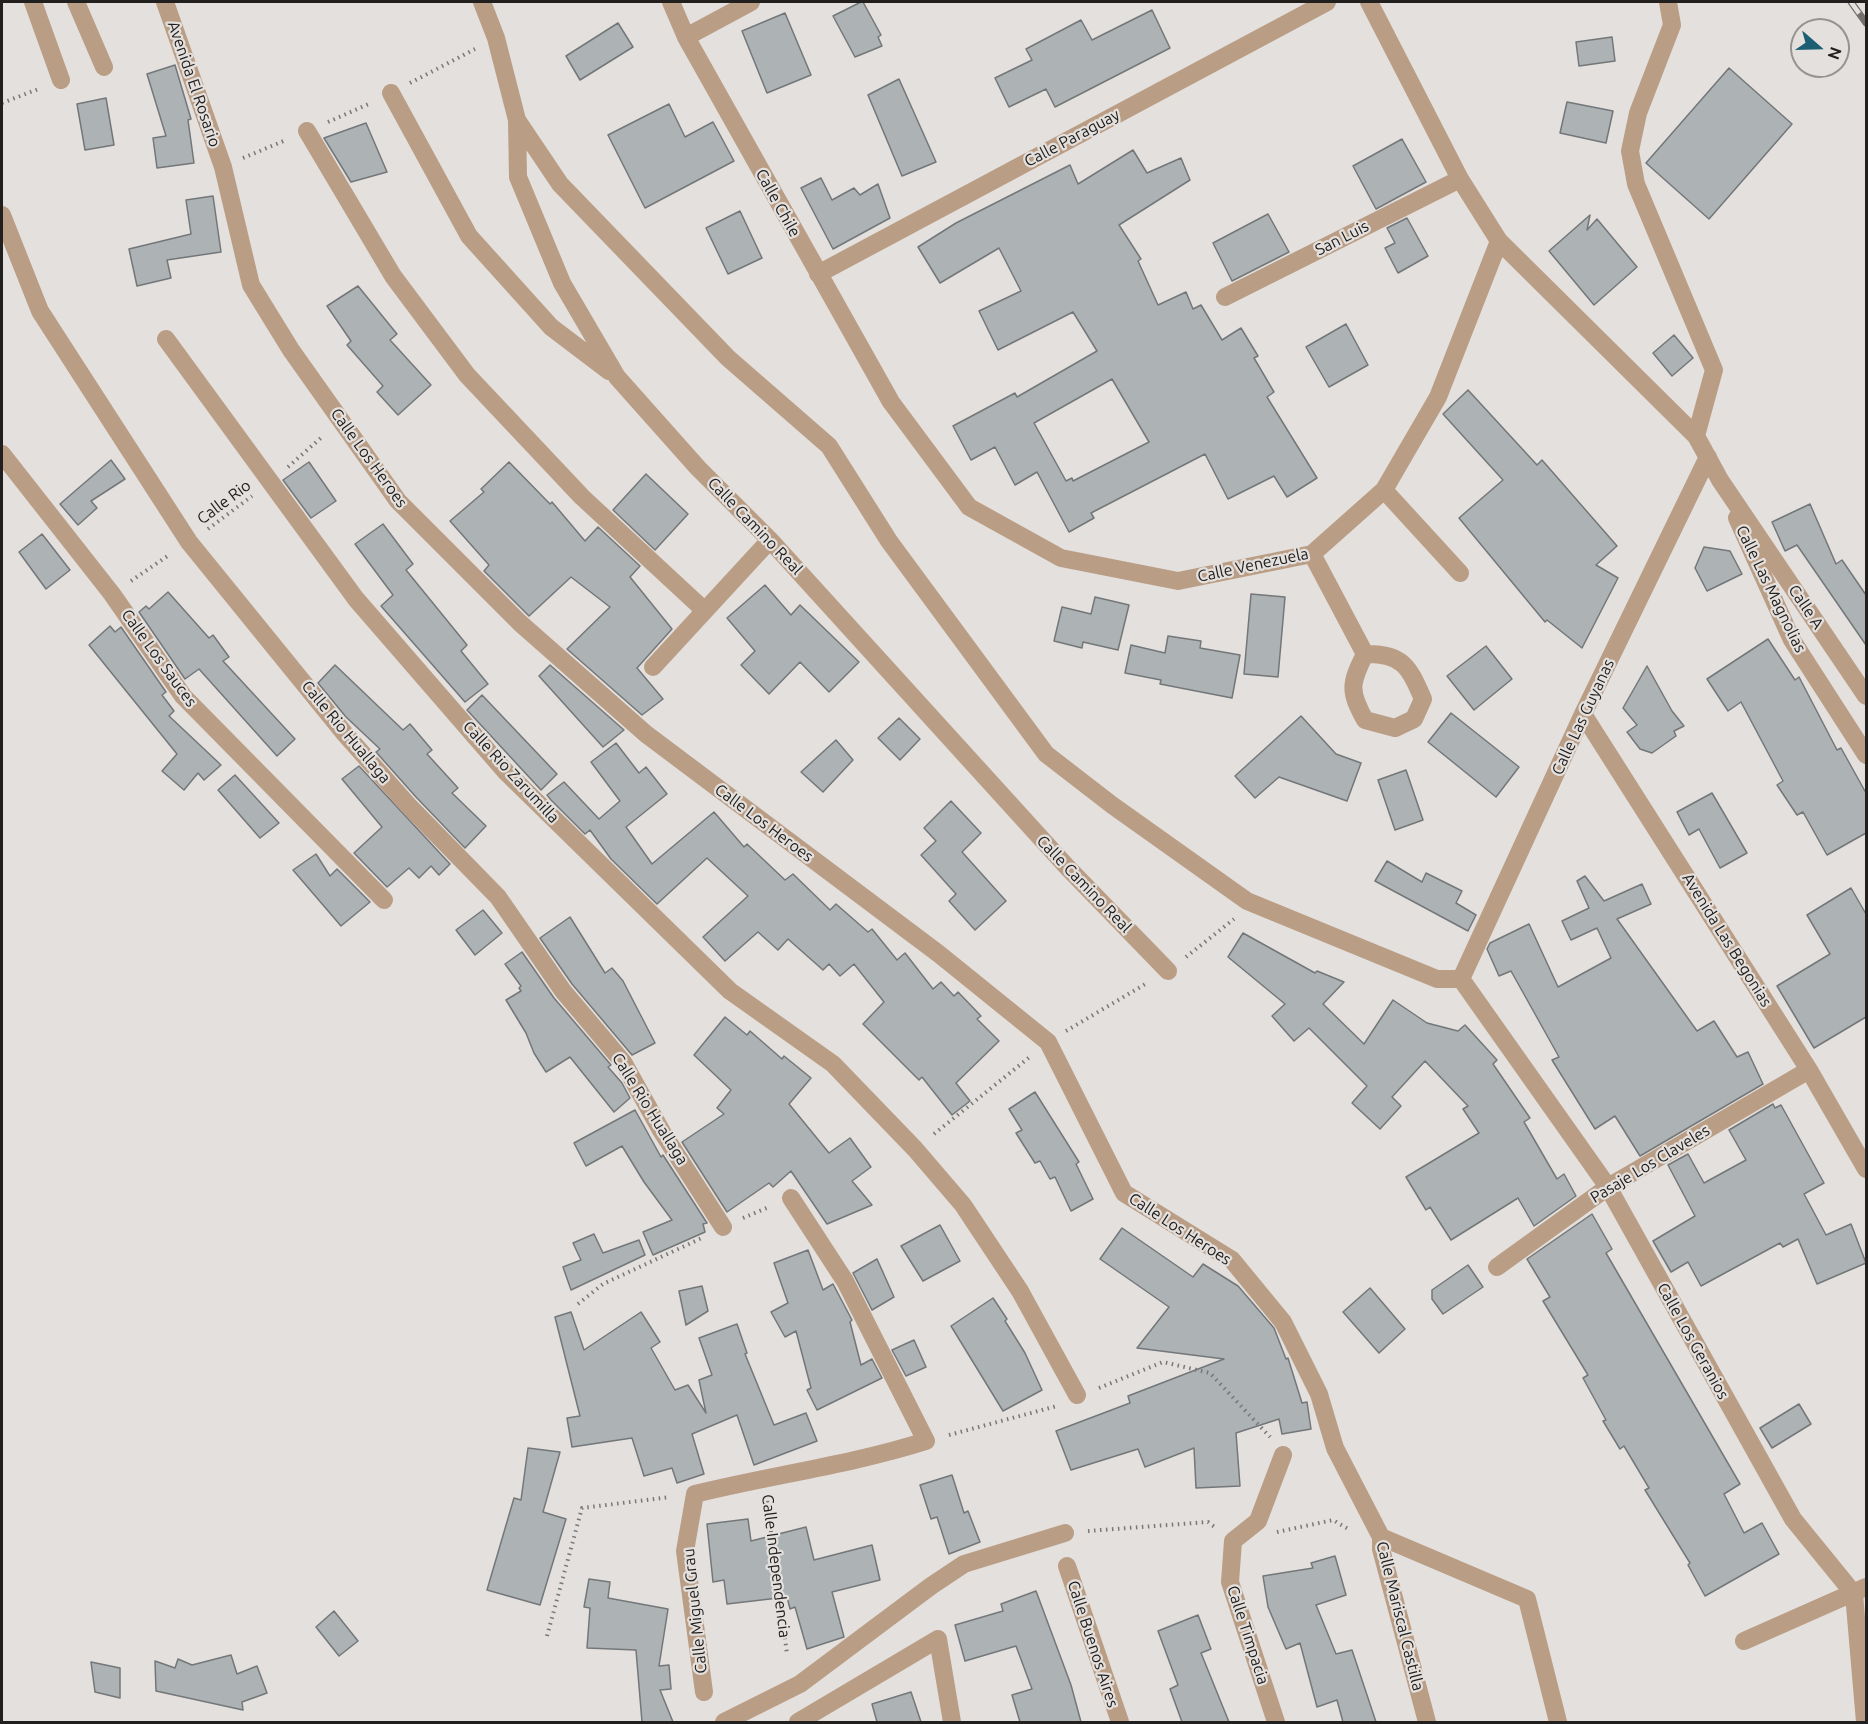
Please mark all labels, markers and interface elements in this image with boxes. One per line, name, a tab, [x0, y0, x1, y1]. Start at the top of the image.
north arrow	[1790, 18, 1850, 78]
street label: Avenida El Rosario	[163, 19, 225, 149]
text: N	[1825, 45, 1846, 62]
street label: Calle Paraguay	[1021, 105, 1123, 171]
street label: Calle Chile	[751, 166, 805, 240]
street label: San Luis	[1312, 216, 1372, 260]
street label: Calle Los Heroes	[326, 405, 412, 511]
street label: Calle Camino Real	[704, 473, 806, 579]
street label: Calle Rio	[193, 476, 255, 528]
street label: Calle Las Magnolias	[1732, 522, 1810, 656]
street label: Calle Venezuela	[1196, 544, 1310, 586]
street label: Calle A	[1784, 581, 1828, 633]
street label: Calle Los Sauces	[117, 605, 201, 711]
street label: Calle Las Guyanas	[1548, 656, 1618, 778]
street label: Calle Rio Huallaga	[297, 677, 395, 787]
street label: Calle Rio Zarumilla	[459, 717, 563, 827]
street label: Calle Los Heroes	[711, 780, 817, 866]
street label: Calle Camino Real	[1033, 831, 1135, 937]
street label: Avenida Las Begonias	[1678, 870, 1776, 1010]
street label: Calle Rio Huallaga	[608, 1049, 692, 1169]
street label: Pasaje Los Claveles	[1587, 1121, 1713, 1207]
street label: Calle Los Heroes	[1125, 1189, 1235, 1269]
street label: Calle Los Geranios	[1653, 1279, 1733, 1403]
street label: Calle Independencia	[758, 1493, 794, 1639]
street label: Calle Mariscal Castilla	[1372, 1539, 1428, 1693]
street label: Calle Miguel Grau	[679, 1547, 711, 1675]
street label: Calle Buenos Aires	[1063, 1578, 1123, 1710]
street label: Calle Timpacia	[1223, 1583, 1273, 1687]

